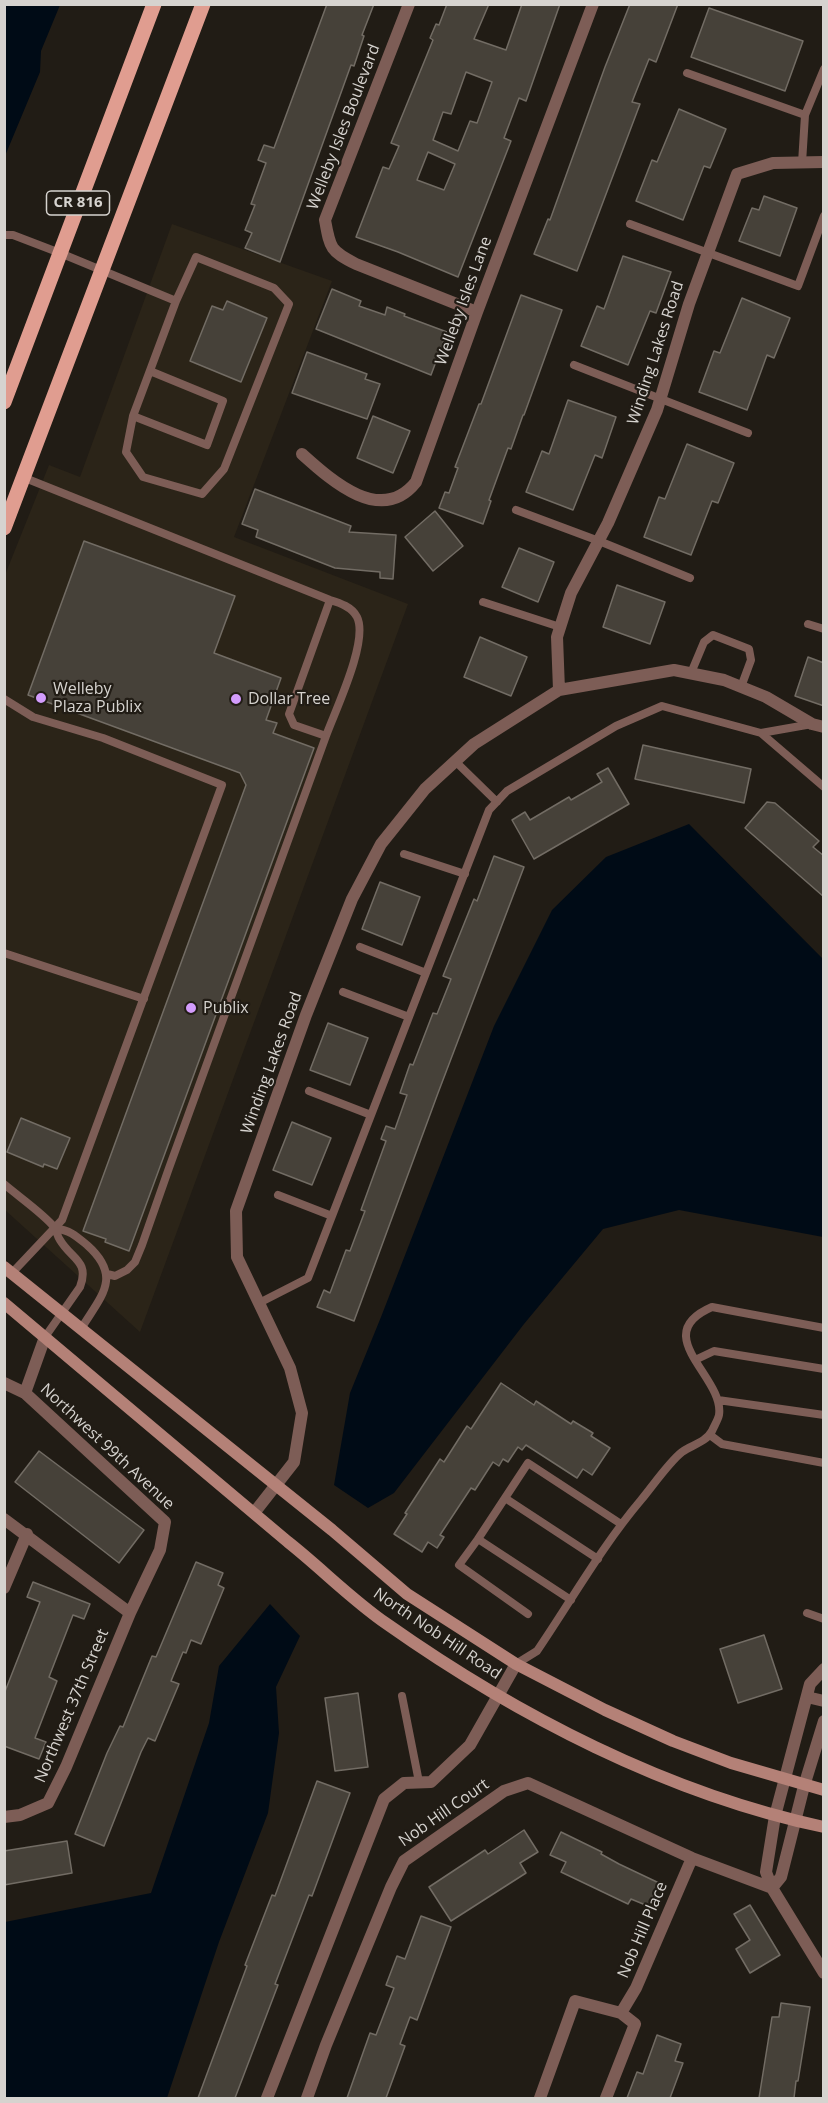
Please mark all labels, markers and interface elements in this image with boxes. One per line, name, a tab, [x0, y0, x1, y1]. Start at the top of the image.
street label: Welleby Isles Boulevard	[304, 42, 384, 212]
road number: CR 816	[46, 191, 110, 215]
street label: Welleby Isles Lane	[432, 234, 496, 368]
street label: Winding Lakes Road	[624, 279, 688, 427]
place label: Welleby Plaza Publix	[53, 679, 142, 717]
place label: Dollar Tree	[248, 689, 330, 709]
marker: Welleby Plaza Publix	[34, 691, 48, 705]
marker: Dollar Tree	[229, 692, 243, 706]
street label: Winding Lakes Road	[237, 989, 307, 1137]
place label: Publix	[203, 998, 249, 1018]
marker: Publix	[184, 1001, 198, 1015]
street label: Northwest 99th Avenue	[36, 1380, 178, 1514]
street label: North Nob Hill Road	[370, 1584, 504, 1684]
street label: Northwest 37th Street	[31, 1626, 113, 1786]
street label: Nob Hill Court	[395, 1775, 493, 1851]
street label: Nob Hill Place	[614, 1879, 672, 1981]

